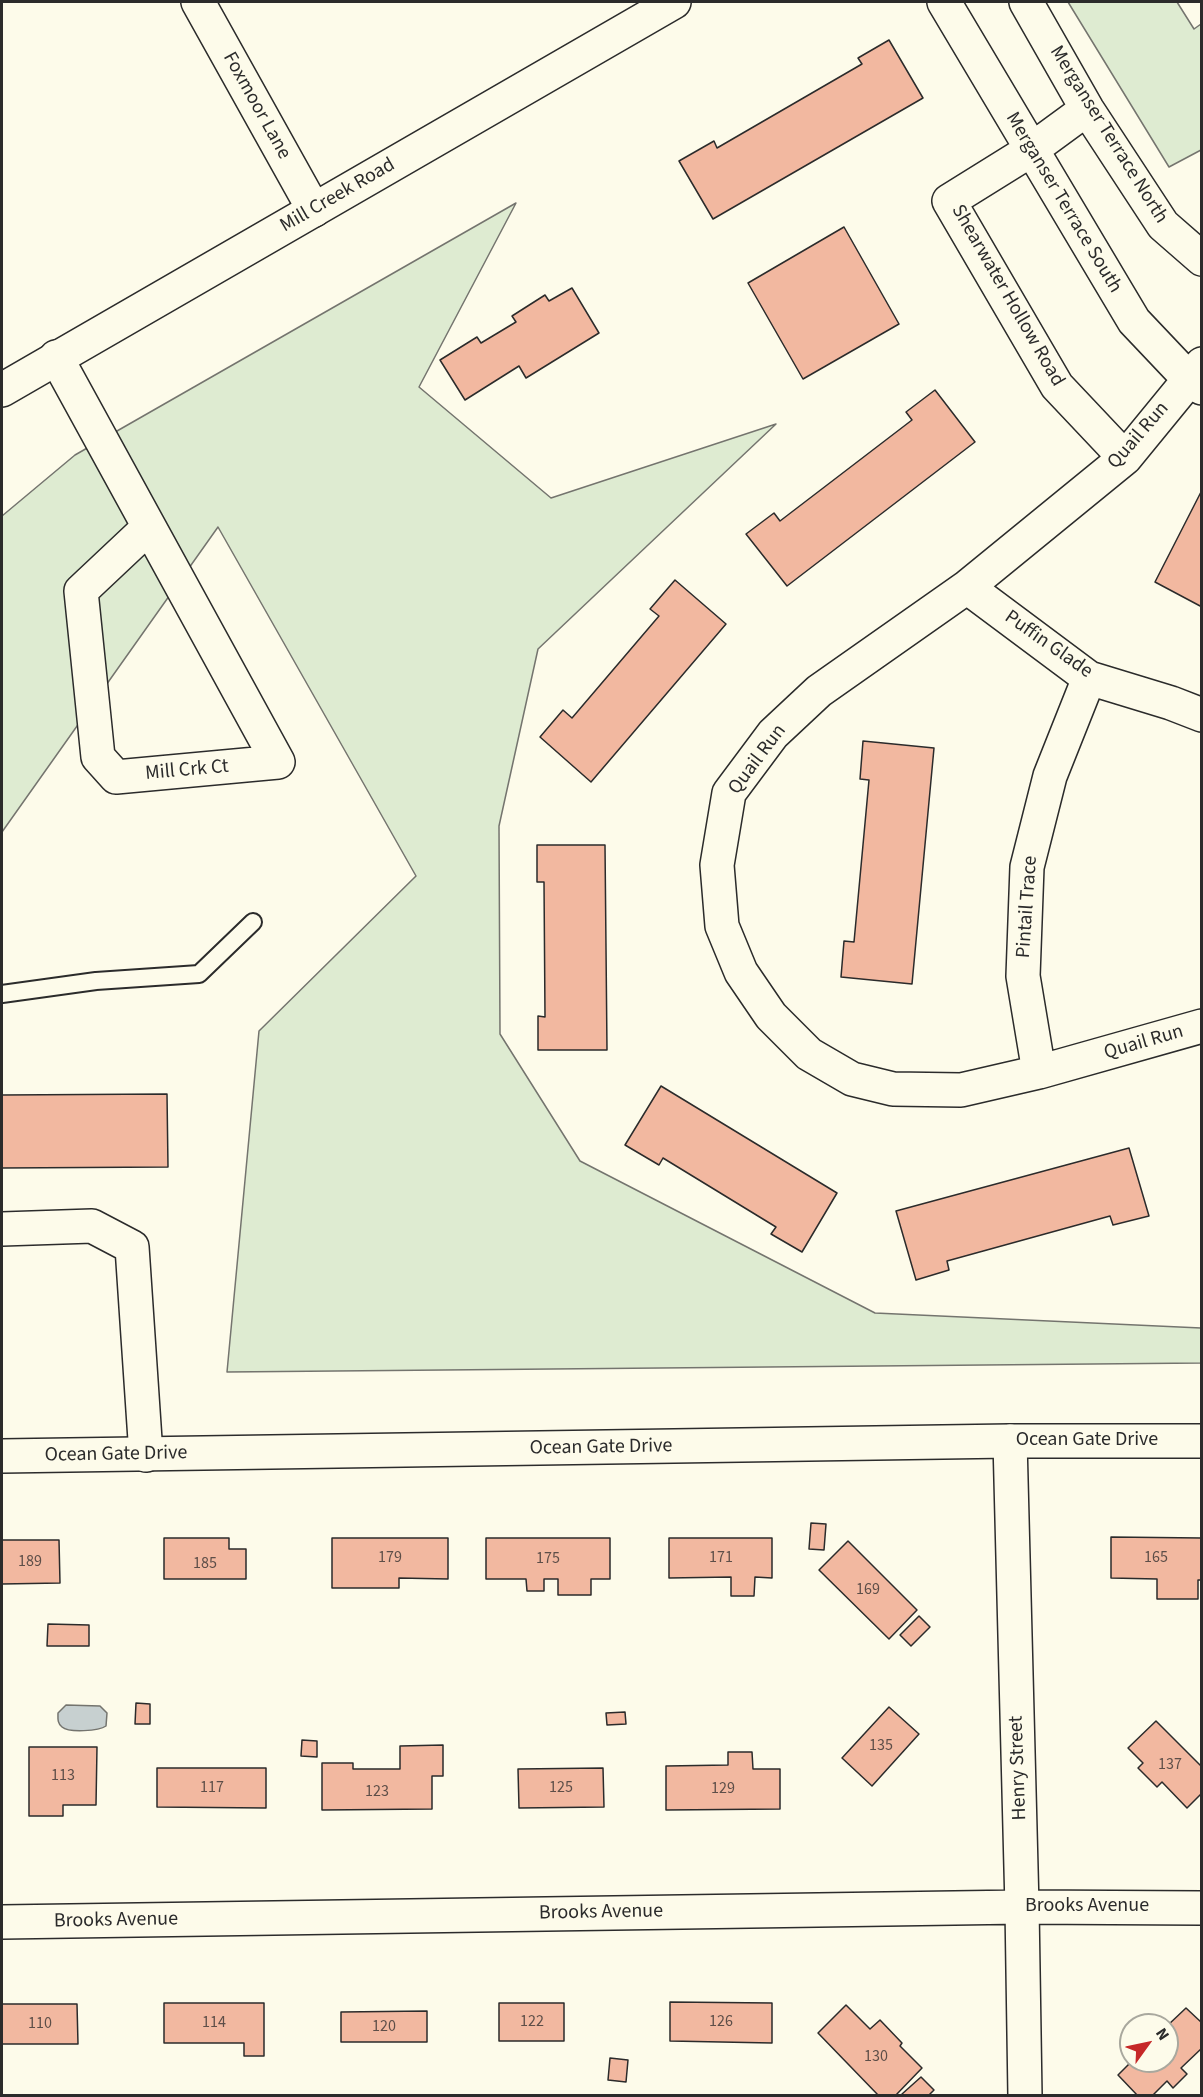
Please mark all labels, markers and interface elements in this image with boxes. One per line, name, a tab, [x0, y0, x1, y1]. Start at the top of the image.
street label: Merganser Terrace North	[1044, 42, 1172, 228]
street label: Foxmoor Lane	[217, 48, 295, 164]
street label: Merganser Terrace South	[999, 108, 1127, 298]
street label: Mill Creek Road	[276, 153, 400, 239]
street label: Shearwater Hollow Road	[945, 201, 1069, 391]
street label: Quail Run	[1103, 397, 1175, 475]
street label: Puffin Glade	[999, 606, 1097, 684]
street label: Quail Run	[724, 720, 792, 800]
street label: Mill Crk Ct	[144, 755, 230, 787]
street label: Pintail Trace	[1012, 855, 1044, 959]
street label: Quail Run	[1102, 1020, 1186, 1066]
street label: Ocean Gate Drive	[1016, 1429, 1158, 1453]
street label: Ocean Gate Drive	[530, 1435, 672, 1461]
street label: Ocean Gate Drive	[45, 1442, 187, 1468]
house number: 179	[378, 1548, 402, 1568]
house number: 171	[709, 1548, 733, 1568]
house number: 165	[1144, 1548, 1168, 1568]
house number: 175	[536, 1549, 560, 1569]
house number: 189	[18, 1552, 42, 1572]
house number: 185	[193, 1554, 217, 1574]
house number: 169	[856, 1580, 880, 1600]
street label: Henry Street	[1005, 1715, 1033, 1821]
house number: 135	[869, 1736, 893, 1756]
house number: 137	[1158, 1755, 1182, 1775]
house number: 113	[51, 1766, 75, 1786]
house number: 117	[200, 1778, 224, 1798]
house number: 125	[549, 1778, 573, 1798]
house number: 129	[711, 1779, 735, 1799]
house number: 123	[365, 1782, 389, 1802]
street label: Brooks Avenue	[1025, 1895, 1149, 1919]
street label: Brooks Avenue	[539, 1900, 663, 1926]
street label: Brooks Avenue	[54, 1908, 178, 1934]
house number: 122	[520, 2012, 544, 2032]
house number: 126	[709, 2012, 733, 2032]
house number: 114	[202, 2013, 226, 2033]
north arrow	[1119, 2013, 1179, 2073]
house number: 110	[28, 2014, 52, 2034]
house number: 120	[372, 2017, 396, 2037]
text: N	[1150, 2024, 1175, 2045]
house number: 130	[864, 2047, 888, 2067]

